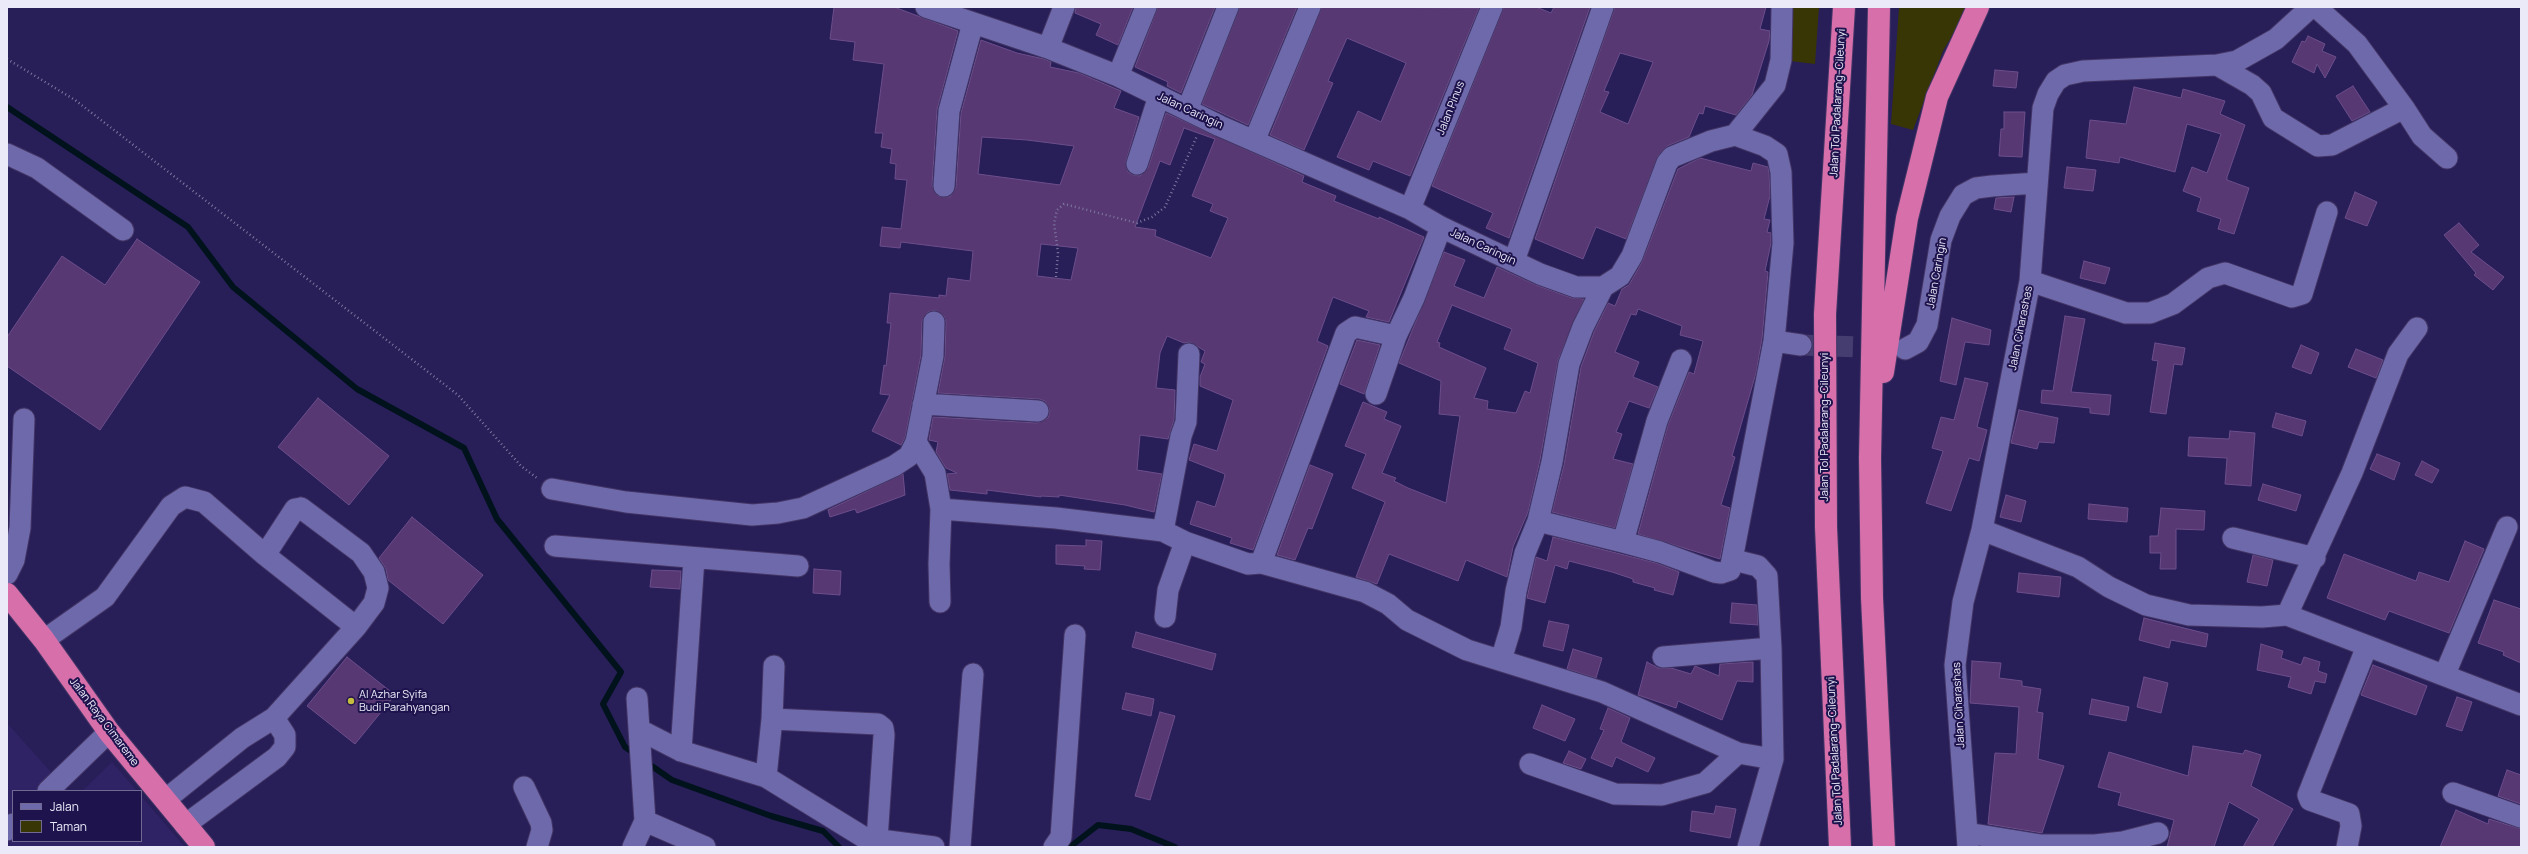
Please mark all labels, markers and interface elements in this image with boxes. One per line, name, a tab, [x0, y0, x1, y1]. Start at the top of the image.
street label: Jalan Tol Padalarang–Cileunyi	[1828, 28, 1848, 178]
street label: Jalan Pinus	[1434, 79, 1468, 137]
street label: Jalan Caringin	[1155, 90, 1225, 132]
street label: Jalan Caringin	[1448, 226, 1518, 268]
street label: Jalan Caringin	[1924, 237, 1950, 309]
street label: Jalan Ciharashas	[2006, 285, 2036, 371]
street label: Jalan Tol Padalarang–Cileunyi	[1818, 353, 1832, 501]
street label: Jalan Ciharashas	[1950, 662, 1968, 748]
street label: Jalan Raya Cimareme	[67, 675, 141, 769]
street label: Jalan Tol Padalarang–Cileunyi	[1825, 676, 1845, 826]
place label: Al Azhar Syifa Budi Parahyangan	[359, 688, 450, 714]
marker: Al Azhar Syifa Budi Parahyangan	[346, 696, 356, 706]
legend	[12, 790, 142, 842]
text: Jalan	[50, 798, 79, 815]
text: Taman	[50, 818, 87, 835]

